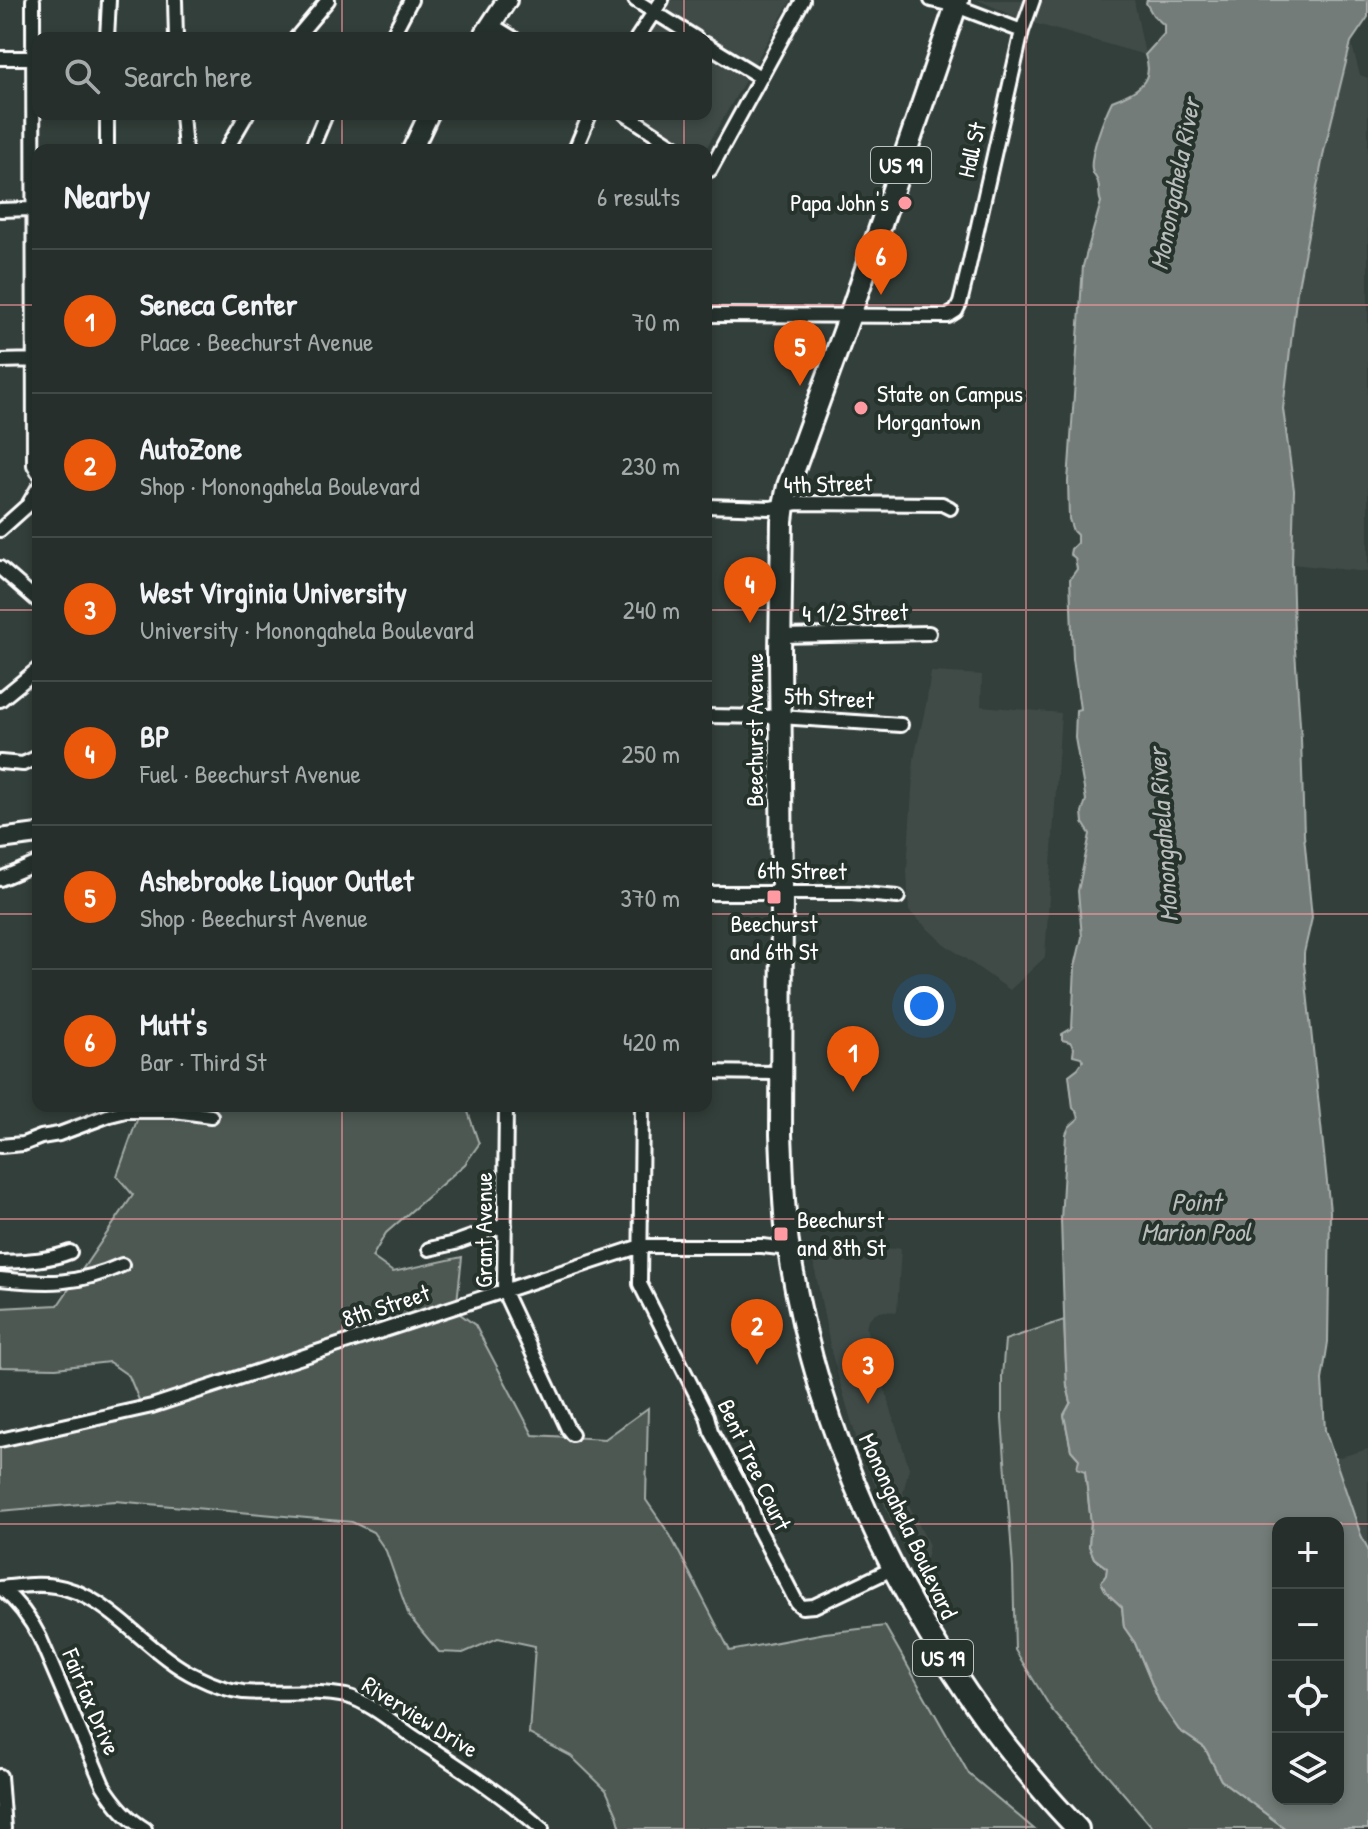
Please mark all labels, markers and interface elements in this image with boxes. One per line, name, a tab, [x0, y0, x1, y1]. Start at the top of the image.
search box	[32, 32, 712, 120]
icon: search	[60, 54, 104, 98]
text: Search here	[124, 56, 252, 96]
water label: Monongahela River	[1141, 92, 1210, 273]
street label: Hall St	[949, 118, 993, 181]
road number: US 19	[871, 147, 931, 183]
text: Nearby	[64, 173, 150, 219]
text: 6 results	[597, 179, 680, 214]
place label: Papa John's	[790, 186, 889, 218]
marker: Papa John's	[896, 194, 914, 212]
pin: 6	[855, 229, 907, 295]
text: Seneca Center	[140, 284, 297, 324]
text: 1	[85, 304, 95, 339]
text: 70 m	[632, 304, 680, 339]
pin: 5	[774, 320, 826, 386]
text: Place · Beechurst Avenue	[140, 324, 373, 359]
place label: State on Campus Morgantown	[877, 377, 1023, 437]
marker: State on Campus Morgantown	[852, 399, 870, 417]
text: AutoZone	[140, 428, 242, 468]
text: 2	[84, 448, 96, 483]
text: 230 m	[621, 448, 680, 483]
street label: 4th Street	[783, 465, 874, 501]
text: Shop · Monongahela Boulevard	[140, 468, 420, 503]
pin: 4	[724, 557, 776, 623]
text: West Virginia University	[140, 572, 407, 612]
text: 3	[84, 592, 96, 627]
text: 240 m	[623, 592, 680, 627]
street label: 4 1/2 Street	[802, 595, 909, 629]
text: University · Monongahela Boulevard	[140, 612, 474, 647]
street label: Beechurst Avenue	[738, 653, 770, 807]
street label: 5th Street	[783, 679, 876, 715]
text: BP	[140, 716, 170, 756]
text: 4	[85, 736, 95, 771]
text: 250 m	[622, 736, 680, 771]
water label: Monongahela River	[1139, 744, 1187, 923]
text: Fuel · Beechurst Avenue	[140, 756, 361, 791]
street label: 6th Street	[757, 853, 848, 887]
text: Ashebrooke Liquor Outlet	[140, 860, 414, 900]
text: 5	[85, 880, 96, 915]
text: 370 m	[620, 880, 680, 915]
marker: Beechurst and 6th St	[765, 888, 783, 906]
text: Shop · Beechurst Avenue	[140, 900, 368, 935]
place label: Beechurst and 6th St	[730, 907, 819, 967]
your location	[904, 986, 944, 1026]
text: Mutt's	[140, 1004, 207, 1044]
text: 6	[85, 1024, 95, 1059]
text: 420 m	[623, 1024, 680, 1059]
pin: 1	[827, 1026, 879, 1092]
text: Bar · Third St	[140, 1044, 266, 1079]
street label: Grant Avenue	[467, 1172, 499, 1288]
water label: Point Marion Pool	[1141, 1184, 1252, 1249]
place label: Beechurst and 8th St	[797, 1203, 886, 1263]
marker: Beechurst and 8th St	[772, 1225, 790, 1243]
street label: 8th Street	[338, 1276, 434, 1334]
pin: 2	[731, 1299, 783, 1365]
pin: 3	[842, 1338, 894, 1404]
street label: Bent Tree Court	[711, 1394, 800, 1536]
street label: Monongahela Boulevard	[852, 1428, 966, 1624]
map controls	[1272, 1517, 1344, 1805]
button: +	[1272, 1517, 1344, 1589]
button: −	[1272, 1589, 1344, 1661]
road number: US 19	[913, 1640, 973, 1676]
street label: Fairfax Drive	[55, 1643, 129, 1760]
button: locate	[1272, 1661, 1344, 1733]
street label: Riverview Drive	[357, 1668, 485, 1765]
button: layers	[1272, 1733, 1344, 1805]

